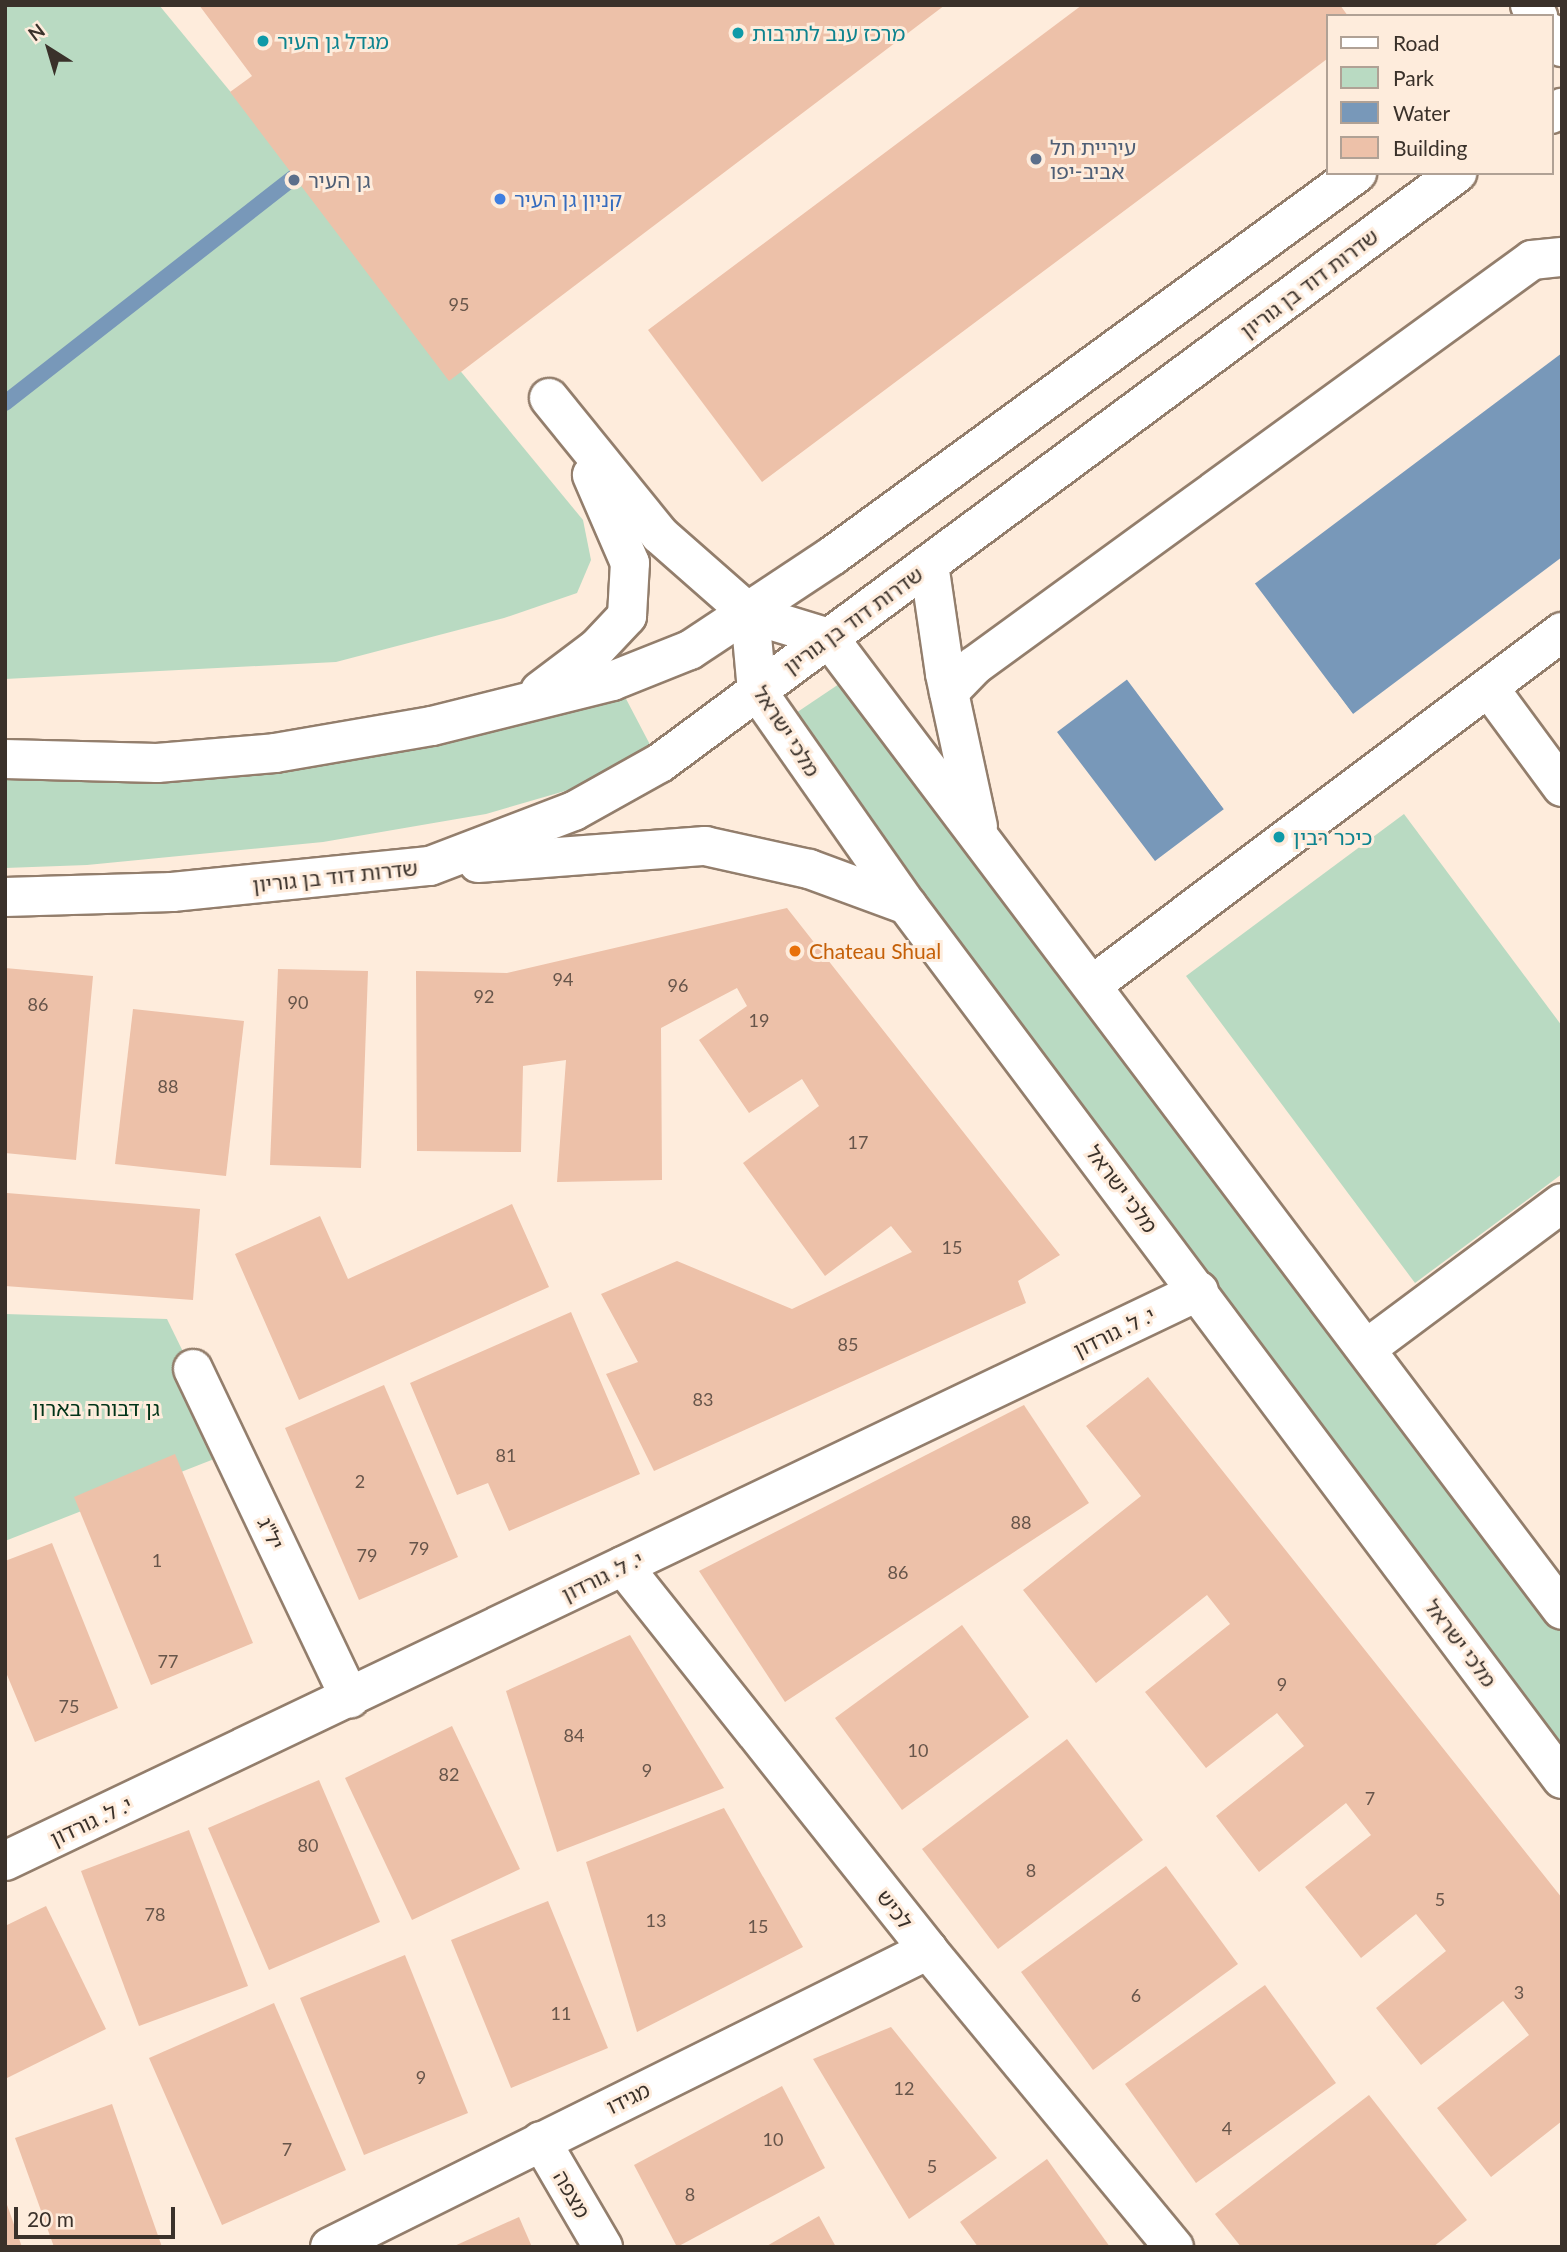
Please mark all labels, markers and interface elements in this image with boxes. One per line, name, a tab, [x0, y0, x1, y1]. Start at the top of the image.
north arrow	[14, 14, 84, 84]
legend	[1326, 14, 1553, 175]
text: N	[23, 18, 49, 45]
place label: מרכז ענב לתרבות	[752, 20, 905, 46]
marker: מרכז ענב לתרבות	[730, 25, 746, 41]
place label: מגדל גן העיר	[277, 28, 389, 54]
text: Road	[1393, 30, 1440, 55]
marker: מגדל גן העיר	[255, 33, 271, 49]
text: Park	[1393, 65, 1434, 90]
text: Water	[1393, 100, 1450, 125]
place label: עיריית תל אביב-יפו	[1050, 134, 1136, 184]
text: Building	[1393, 135, 1468, 160]
marker: עיריית תל אביב-יפו	[1028, 151, 1044, 167]
place label: גן העיר	[308, 167, 371, 193]
marker: גן העיר	[286, 172, 302, 188]
place label: קניון גן העיר	[514, 186, 622, 212]
marker: קניון גן העיר	[492, 191, 508, 207]
street label: שדרות דוד בן גוריון	[1235, 223, 1383, 343]
house number: 95	[449, 293, 469, 315]
street label: שדרות דוד בן גוריון	[778, 561, 928, 679]
street label: מלכי ישראל	[748, 681, 826, 781]
place label: כיכר רבין	[1293, 824, 1372, 850]
marker: כיכר רבין	[1271, 829, 1287, 845]
street label: שדרות דוד בן גוריון	[251, 855, 419, 897]
place label: Chateau Shual	[809, 938, 941, 964]
marker: Chateau Shual	[787, 943, 803, 959]
house number: 94	[553, 968, 573, 990]
house number: 96	[668, 974, 688, 996]
house number: 92	[474, 985, 494, 1007]
house number: 90	[288, 991, 308, 1013]
house number: 86	[28, 993, 48, 1015]
house number: 19	[749, 1009, 769, 1031]
house number: 88	[158, 1075, 178, 1097]
house number: 17	[848, 1131, 868, 1153]
street label: מלכי ישראל	[1081, 1140, 1163, 1238]
house number: 15	[942, 1236, 962, 1258]
street label: י. ל. גורדון	[1069, 1302, 1159, 1362]
house number: 85	[838, 1333, 858, 1355]
house number: 83	[693, 1388, 713, 1410]
park label: גן דבורה בארון	[32, 1395, 160, 1421]
house number: 81	[496, 1444, 516, 1466]
house number: 2	[355, 1470, 365, 1492]
house number: 88	[1011, 1511, 1031, 1533]
street label: יל"ג	[252, 1513, 290, 1553]
house number: 79	[409, 1537, 429, 1559]
house number: 79	[357, 1544, 377, 1566]
street label: י. ל. גורדון	[557, 1546, 647, 1606]
house number: 1	[152, 1549, 162, 1571]
house number: 86	[888, 1561, 908, 1583]
street label: מלכי ישראל	[1420, 1594, 1502, 1692]
house number: 77	[158, 1650, 178, 1672]
house number: 9	[1277, 1673, 1287, 1695]
house number: 75	[59, 1695, 79, 1717]
house number: 84	[564, 1724, 584, 1746]
house number: 10	[908, 1739, 928, 1761]
house number: 9	[642, 1759, 652, 1781]
house number: 82	[439, 1763, 459, 1785]
house number: 7	[1365, 1787, 1375, 1809]
street label: י. ל. גורדון	[46, 1791, 136, 1851]
house number: 80	[298, 1834, 318, 1856]
house number: 8	[1026, 1859, 1036, 1881]
street label: לכיש	[872, 1884, 918, 1934]
house number: 5	[1435, 1888, 1445, 1910]
house number: 78	[145, 1903, 165, 1925]
house number: 13	[646, 1909, 666, 1931]
house number: 15	[748, 1915, 768, 1937]
house number: 3	[1514, 1981, 1524, 2003]
house number: 6	[1131, 1984, 1141, 2006]
house number: 11	[551, 2002, 571, 2024]
house number: 9	[416, 2066, 426, 2088]
street label: מגידו	[602, 2077, 654, 2119]
house number: 12	[894, 2077, 914, 2099]
house number: 4	[1222, 2117, 1232, 2139]
house number: 10	[763, 2128, 783, 2150]
house number: 7	[282, 2138, 292, 2160]
house number: 5	[927, 2155, 937, 2177]
street label: מצפה	[548, 2166, 596, 2222]
house number: 8	[685, 2183, 695, 2205]
scale bar	[18, 2192, 178, 2236]
text: 20 m	[27, 2206, 74, 2231]

